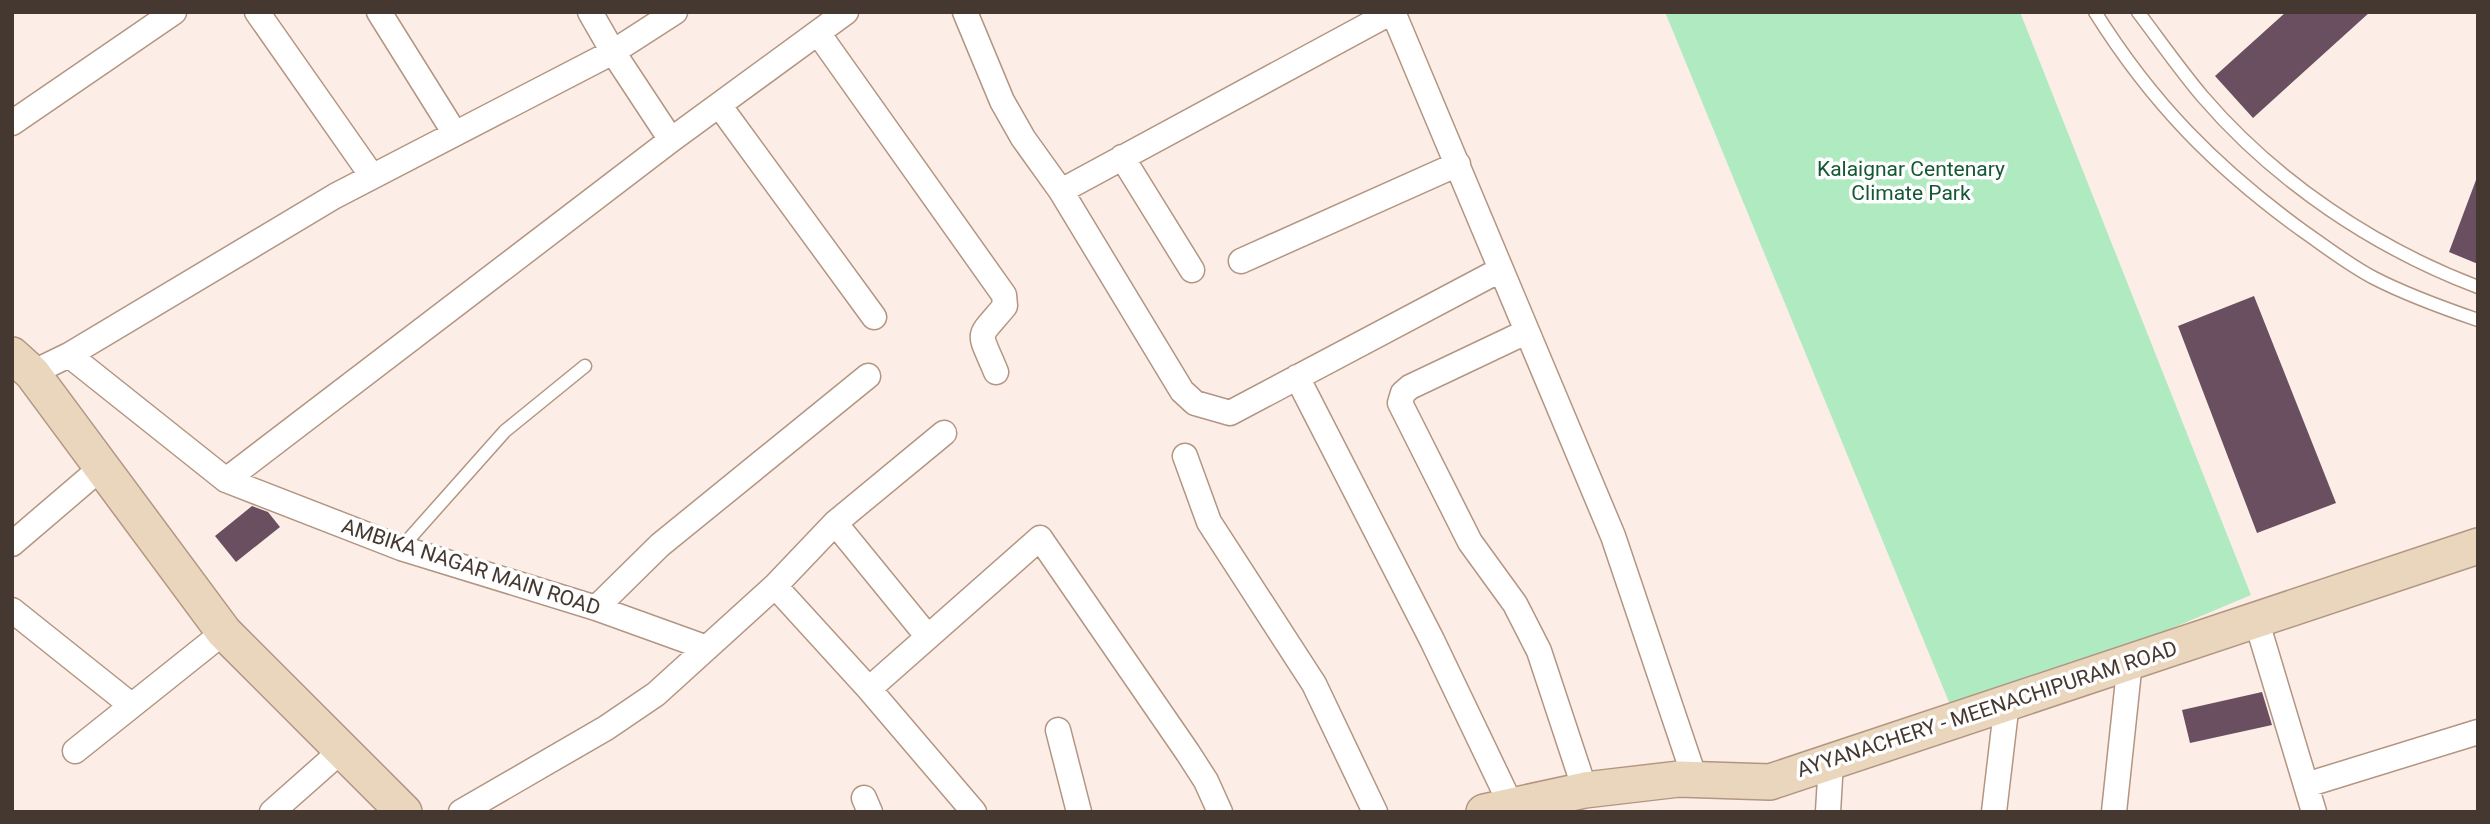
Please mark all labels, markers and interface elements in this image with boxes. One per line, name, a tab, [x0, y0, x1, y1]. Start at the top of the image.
park label: Kalaignar Centenary Climate Park	[1817, 157, 2005, 205]
street label: AMBIKA NAGAR MAIN ROAD	[339, 514, 603, 620]
street label: AYYANACHERY - MEENACHIPURAM ROAD	[1794, 636, 2180, 782]

